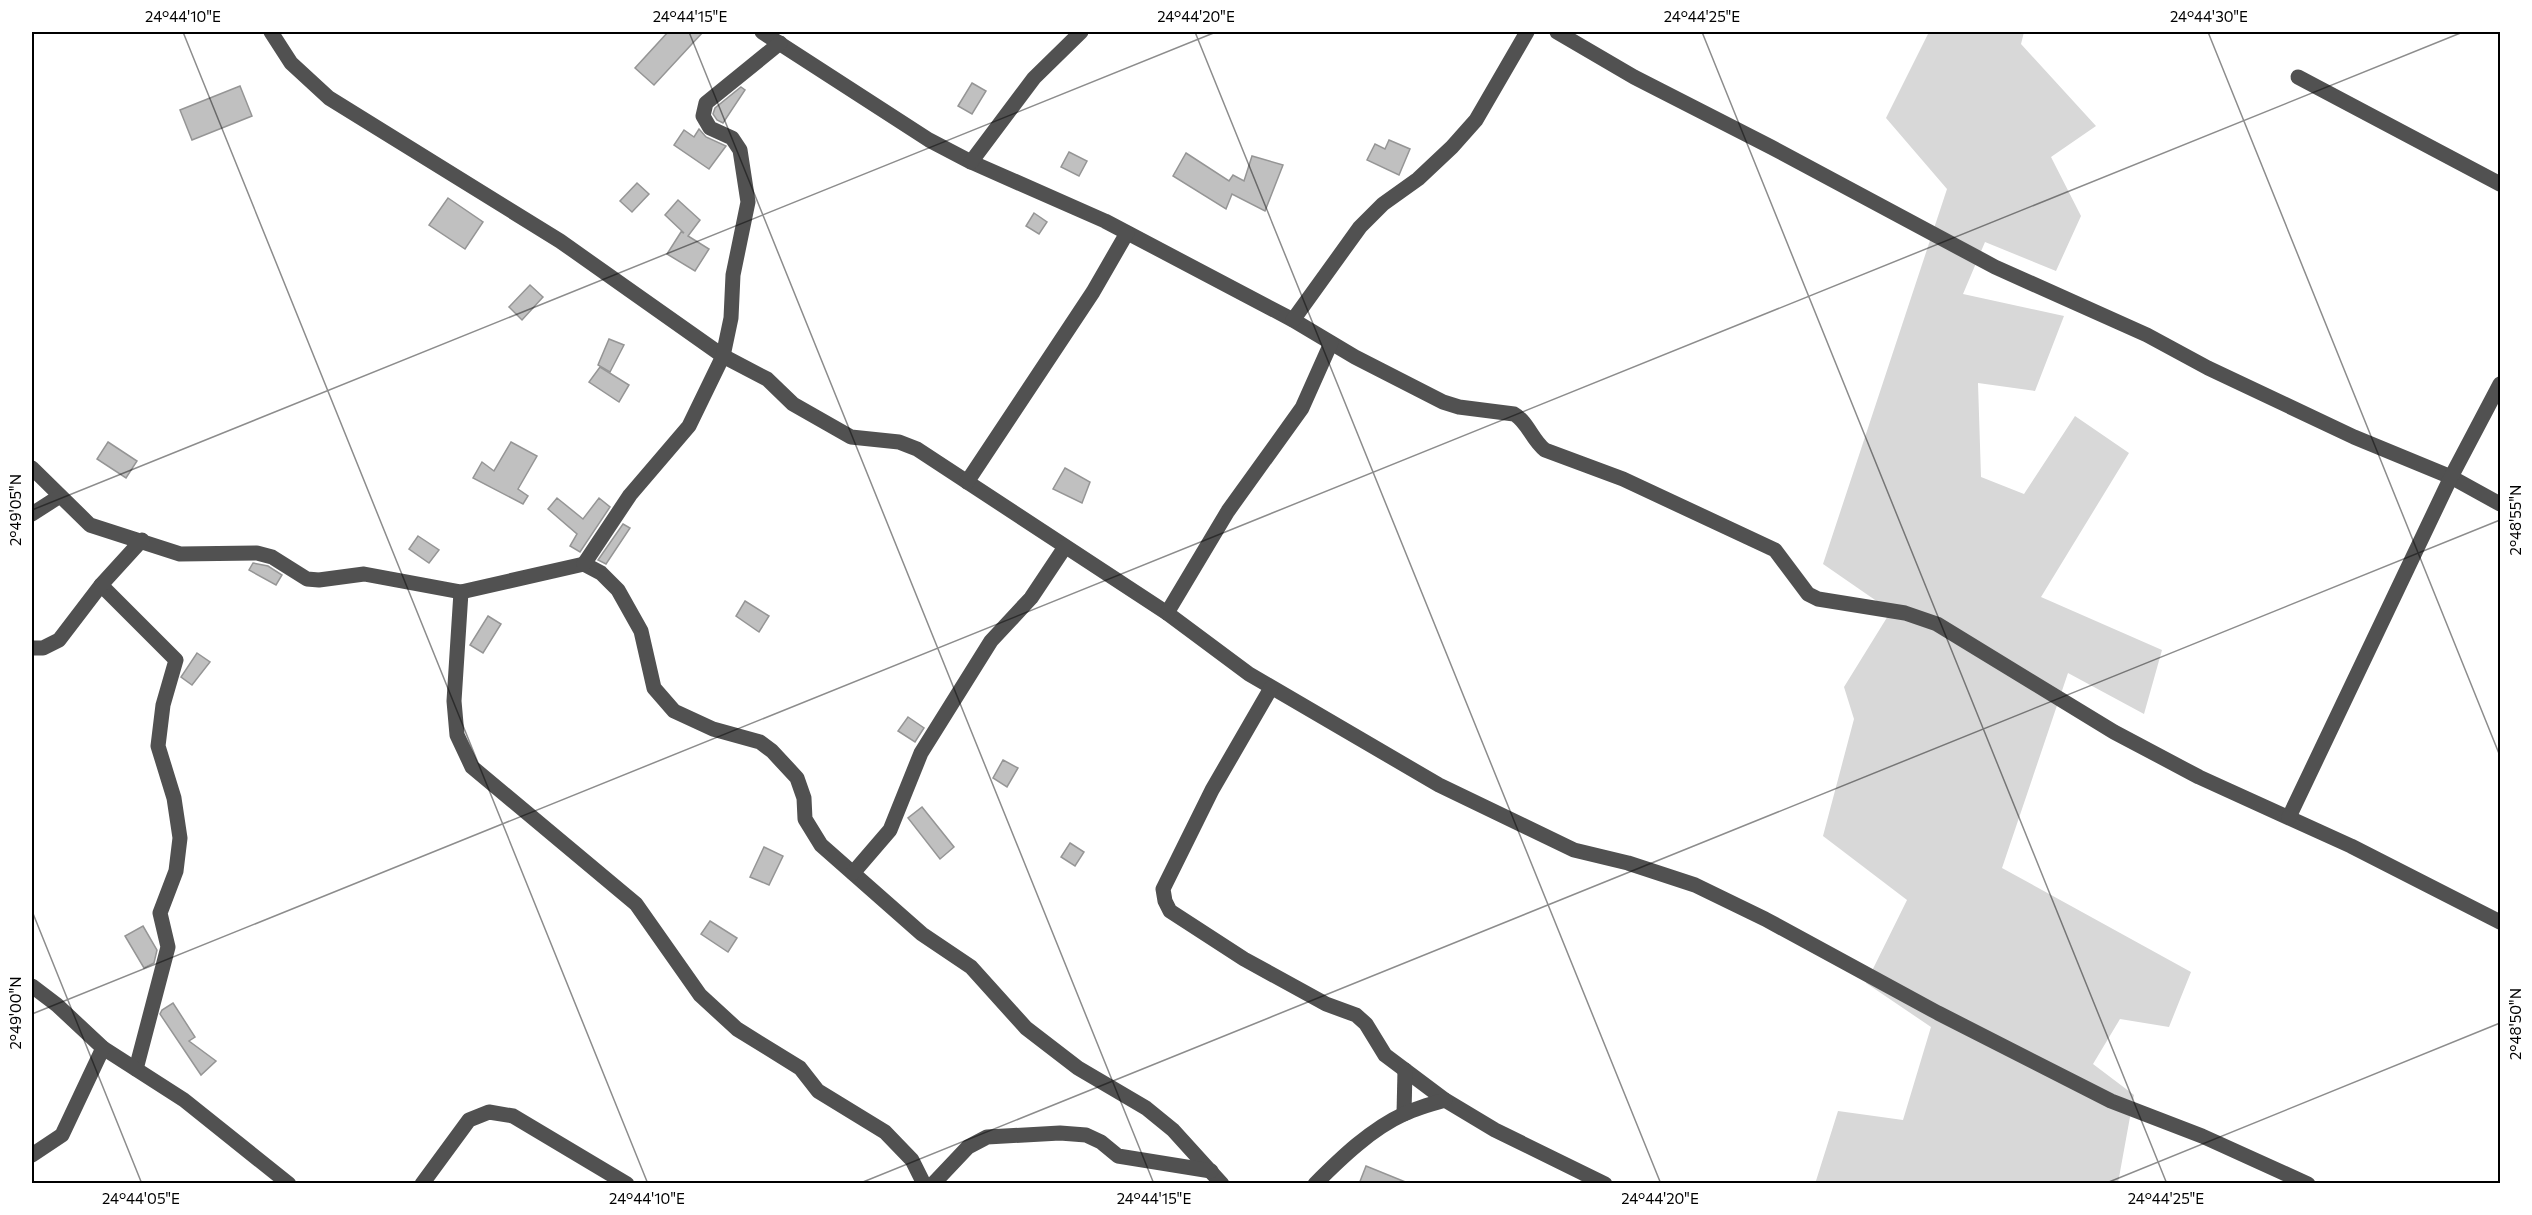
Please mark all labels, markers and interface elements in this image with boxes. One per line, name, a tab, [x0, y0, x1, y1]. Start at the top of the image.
text: 24°44'10"E	[145, 7, 221, 25]
text: 24°44'15"E	[653, 7, 727, 25]
text: 24°44'20"E	[1157, 7, 1235, 25]
text: 24°44'25"E	[1664, 7, 1740, 25]
text: 24°44'30"E	[2170, 7, 2248, 25]
text: 2°49'05"N	[6, 474, 24, 546]
text: 2°48'55"N	[2506, 485, 2524, 555]
text: 2°49'00"N	[6, 976, 24, 1050]
text: 2°48'50"N	[2506, 988, 2524, 1060]
text: 24°44'05"E	[102, 1189, 180, 1207]
text: 24°44'10"E	[609, 1189, 685, 1207]
text: 24°44'15"E	[1117, 1189, 1191, 1207]
text: 24°44'20"E	[1621, 1189, 1699, 1207]
text: 24°44'25"E	[2128, 1189, 2204, 1207]

